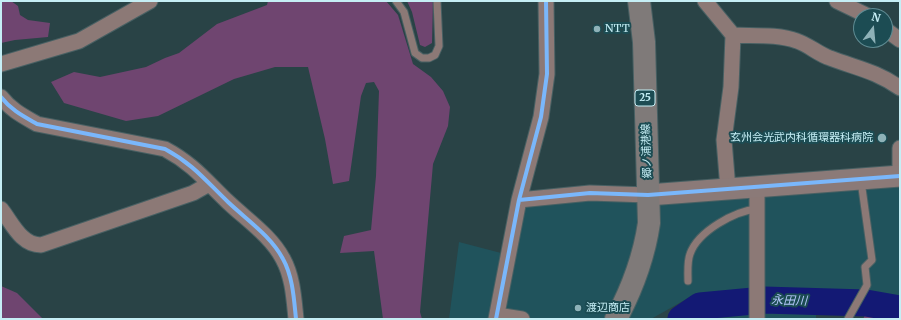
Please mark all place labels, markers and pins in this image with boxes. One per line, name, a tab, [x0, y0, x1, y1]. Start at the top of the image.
place label: NTT	[605, 22, 630, 36]
marker: NTT	[592, 24, 602, 34]
place label: 玄州会光武内科循環器科病院	[730, 131, 873, 145]
marker: 玄州会光武内科循環器科病院	[876, 132, 888, 144]
place label: 渡辺商店	[586, 301, 630, 315]
marker: 渡辺商店	[573, 303, 583, 313]

